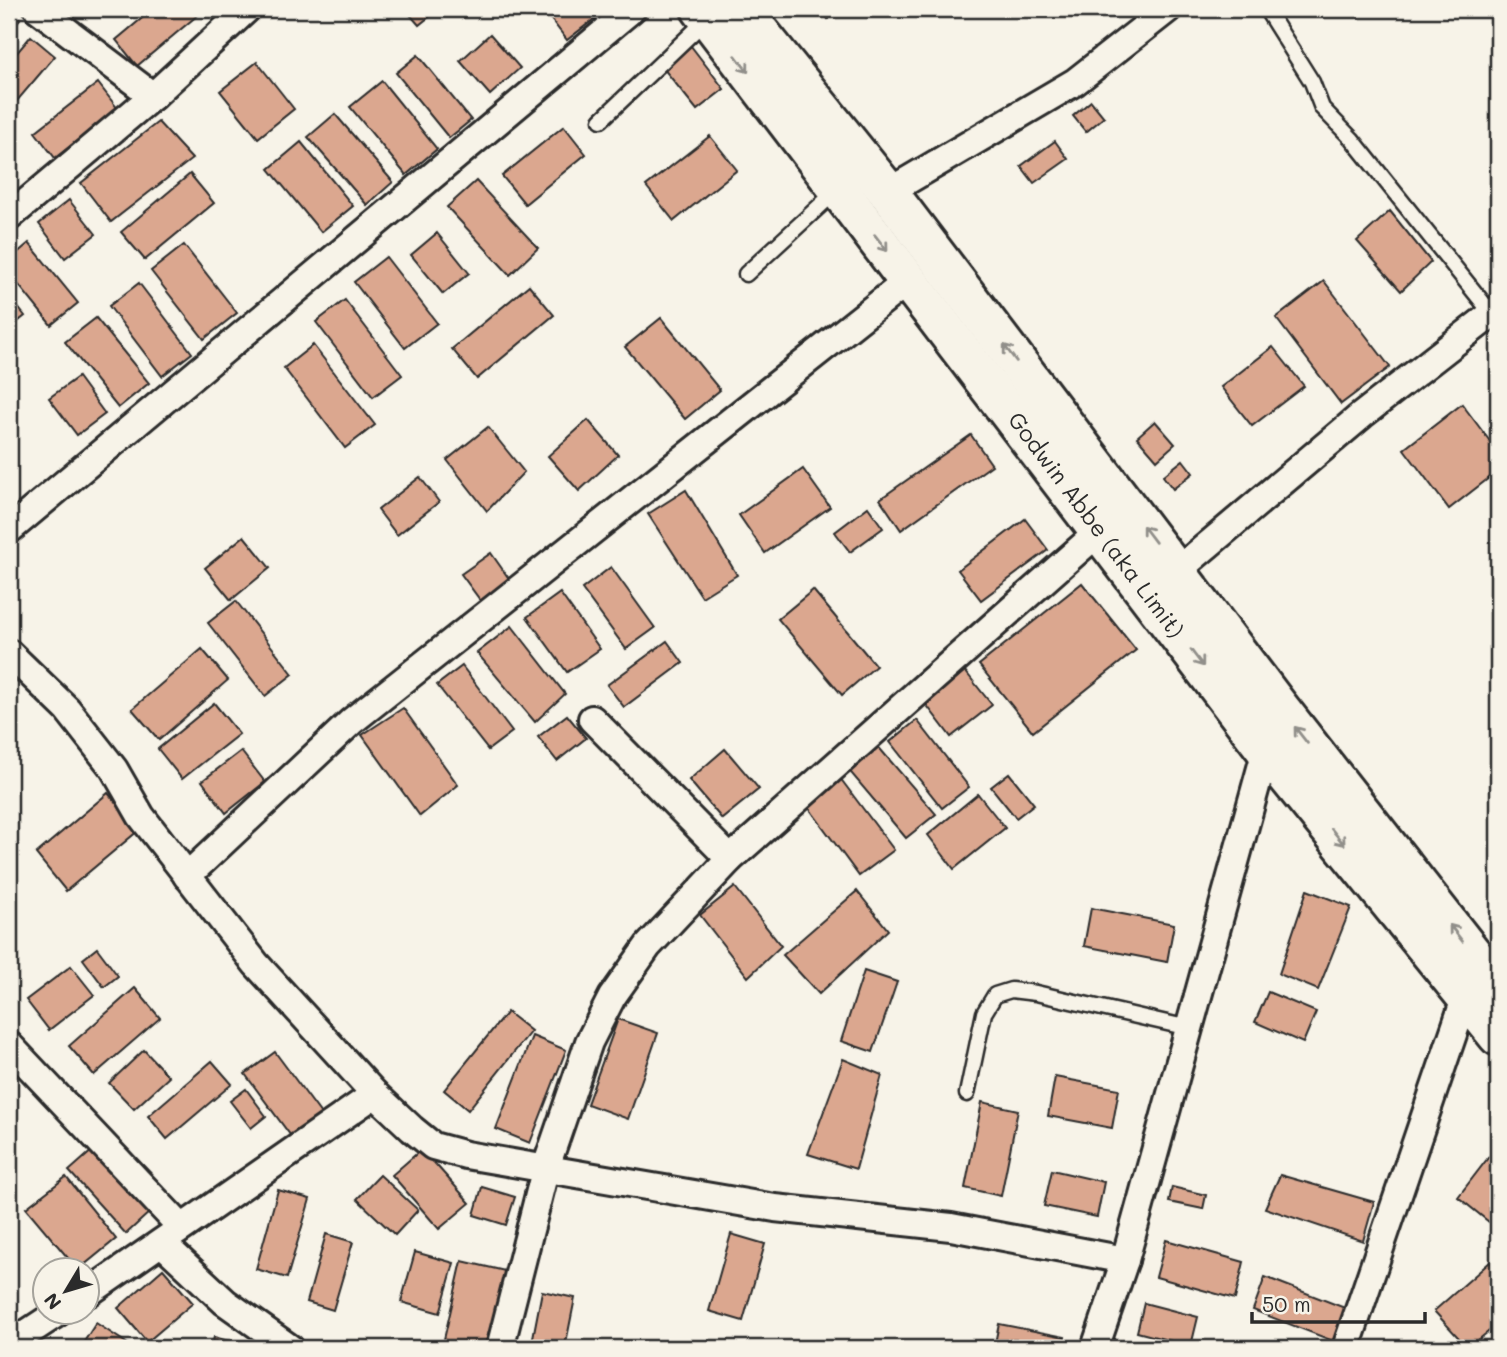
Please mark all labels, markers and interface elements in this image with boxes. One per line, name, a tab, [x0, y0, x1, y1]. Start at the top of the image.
one-way arrow	[734, 54, 749, 73]
one-way arrow	[874, 234, 889, 252]
one-way arrow	[1003, 345, 1018, 363]
street label: Godwin Abbe (aka Limit)	[1002, 405, 1192, 643]
one-way arrow	[1141, 525, 1156, 544]
one-way arrow	[1190, 649, 1205, 667]
one-way arrow	[1293, 726, 1308, 745]
one-way arrow	[1331, 827, 1346, 845]
one-way arrow	[1449, 925, 1464, 943]
north arrow	[32, 1256, 102, 1326]
scale bar	[1252, 1280, 1425, 1324]
text: N	[38, 1288, 66, 1315]
text: 50 m	[1262, 1290, 1311, 1317]

